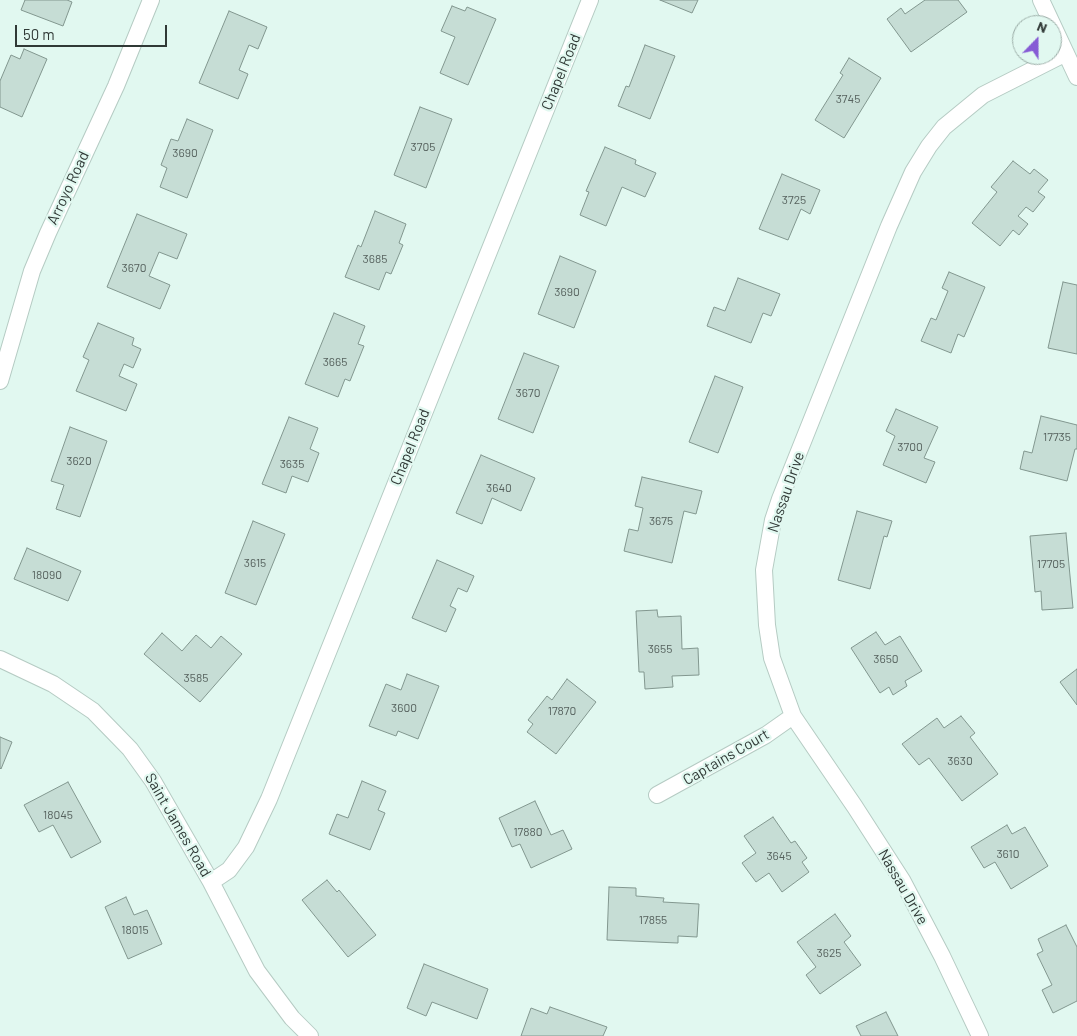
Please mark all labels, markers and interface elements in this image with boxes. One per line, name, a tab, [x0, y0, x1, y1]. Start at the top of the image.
scale bar	[18, 15, 170, 47]
north arrow	[1012, 15, 1062, 65]
text: N	[1035, 17, 1050, 36]
text: 50 m	[23, 25, 55, 43]
street label: Chapel Road	[538, 31, 584, 113]
house number: 3745	[836, 92, 860, 106]
house number: 3705	[411, 140, 435, 154]
house number: 3690	[172, 146, 198, 160]
street label: Arroyo Road	[43, 148, 93, 228]
house number: 3725	[782, 193, 806, 207]
house number: 3685	[363, 252, 387, 266]
house number: 3670	[122, 261, 146, 275]
house number: 3690	[554, 285, 580, 299]
house number: 3665	[323, 355, 347, 369]
house number: 3670	[516, 386, 540, 400]
street label: Chapel Road	[387, 406, 433, 488]
house number: 17735	[1043, 430, 1071, 444]
house number: 3700	[897, 440, 923, 454]
street label: Nassau Drive	[764, 449, 808, 535]
house number: 3620	[66, 454, 92, 468]
house number: 3635	[280, 457, 304, 471]
house number: 3640	[486, 481, 512, 495]
house number: 3675	[649, 514, 673, 528]
house number: 3615	[244, 556, 266, 570]
house number: 17705	[1037, 557, 1065, 571]
house number: 18090	[32, 568, 62, 582]
house number: 3655	[648, 642, 672, 656]
house number: 3650	[873, 652, 899, 666]
house number: 3585	[184, 671, 208, 685]
house number: 3600	[391, 701, 417, 715]
house number: 17870	[548, 704, 576, 718]
street label: Captains Court	[680, 725, 772, 789]
house number: 3630	[947, 754, 973, 768]
street label: Saint James Road	[141, 770, 215, 880]
house number: 18045	[43, 808, 73, 822]
house number: 17880	[513, 825, 543, 839]
street label: Nassau Drive	[874, 846, 932, 928]
house number: 3610	[996, 847, 1020, 861]
house number: 3645	[766, 849, 792, 863]
house number: 17855	[639, 913, 667, 927]
house number: 18015	[121, 923, 149, 937]
house number: 3625	[817, 946, 841, 960]

